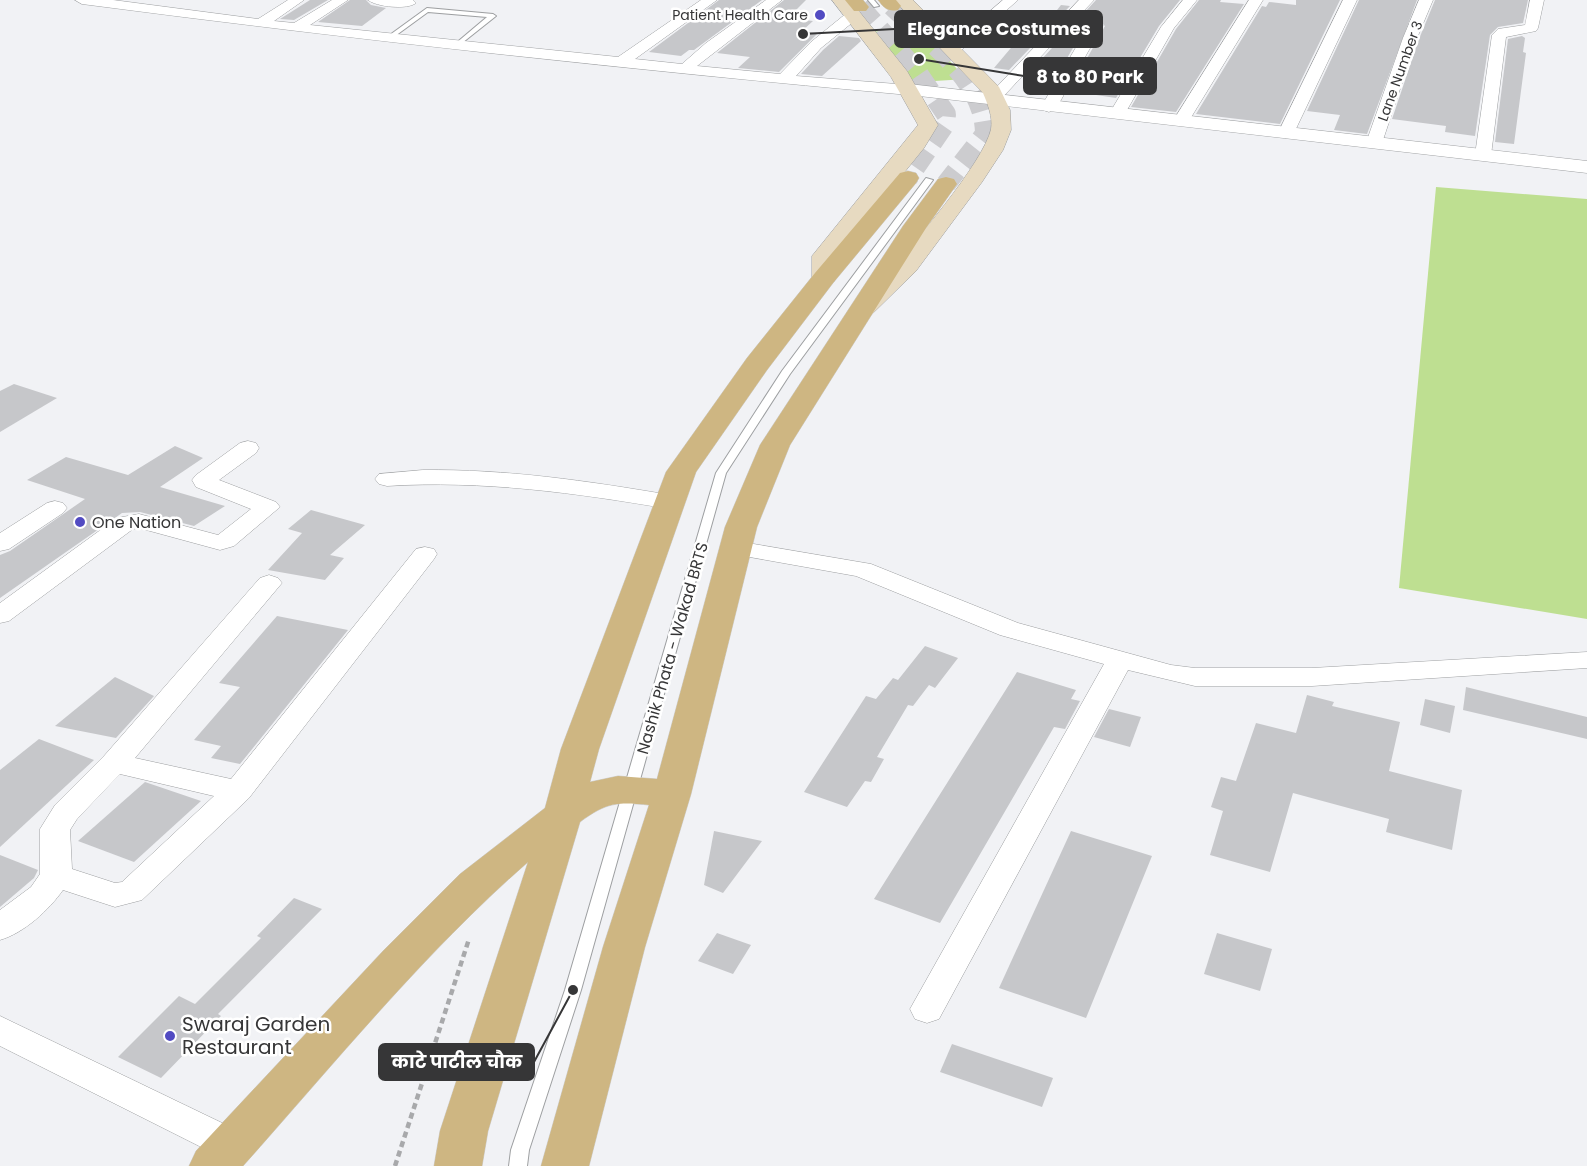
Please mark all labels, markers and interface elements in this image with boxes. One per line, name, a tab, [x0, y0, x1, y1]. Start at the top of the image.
place label: Patient Health Care	[672, 5, 808, 25]
marker: Patient Health Care	[813, 8, 827, 22]
callout: Elegance Costumes	[895, 11, 1102, 47]
text: Elegance Costumes	[907, 16, 1091, 41]
street label: Lane Number 3	[1373, 18, 1427, 124]
callout: 8 to 80 Park	[1024, 58, 1156, 94]
text: 8 to 80 Park	[1036, 64, 1145, 89]
place label: One Nation	[92, 511, 181, 534]
marker: One Nation	[73, 515, 87, 529]
street label: Nashik Phata - Wakad BRTS	[631, 539, 714, 757]
place label: Swaraj Garden Restaurant	[182, 1010, 330, 1061]
marker: Swaraj Garden Restaurant	[163, 1029, 177, 1043]
callout: काटे पाटील चौक	[379, 1044, 534, 1080]
text: काटे पाटील चौक	[391, 1049, 523, 1074]

